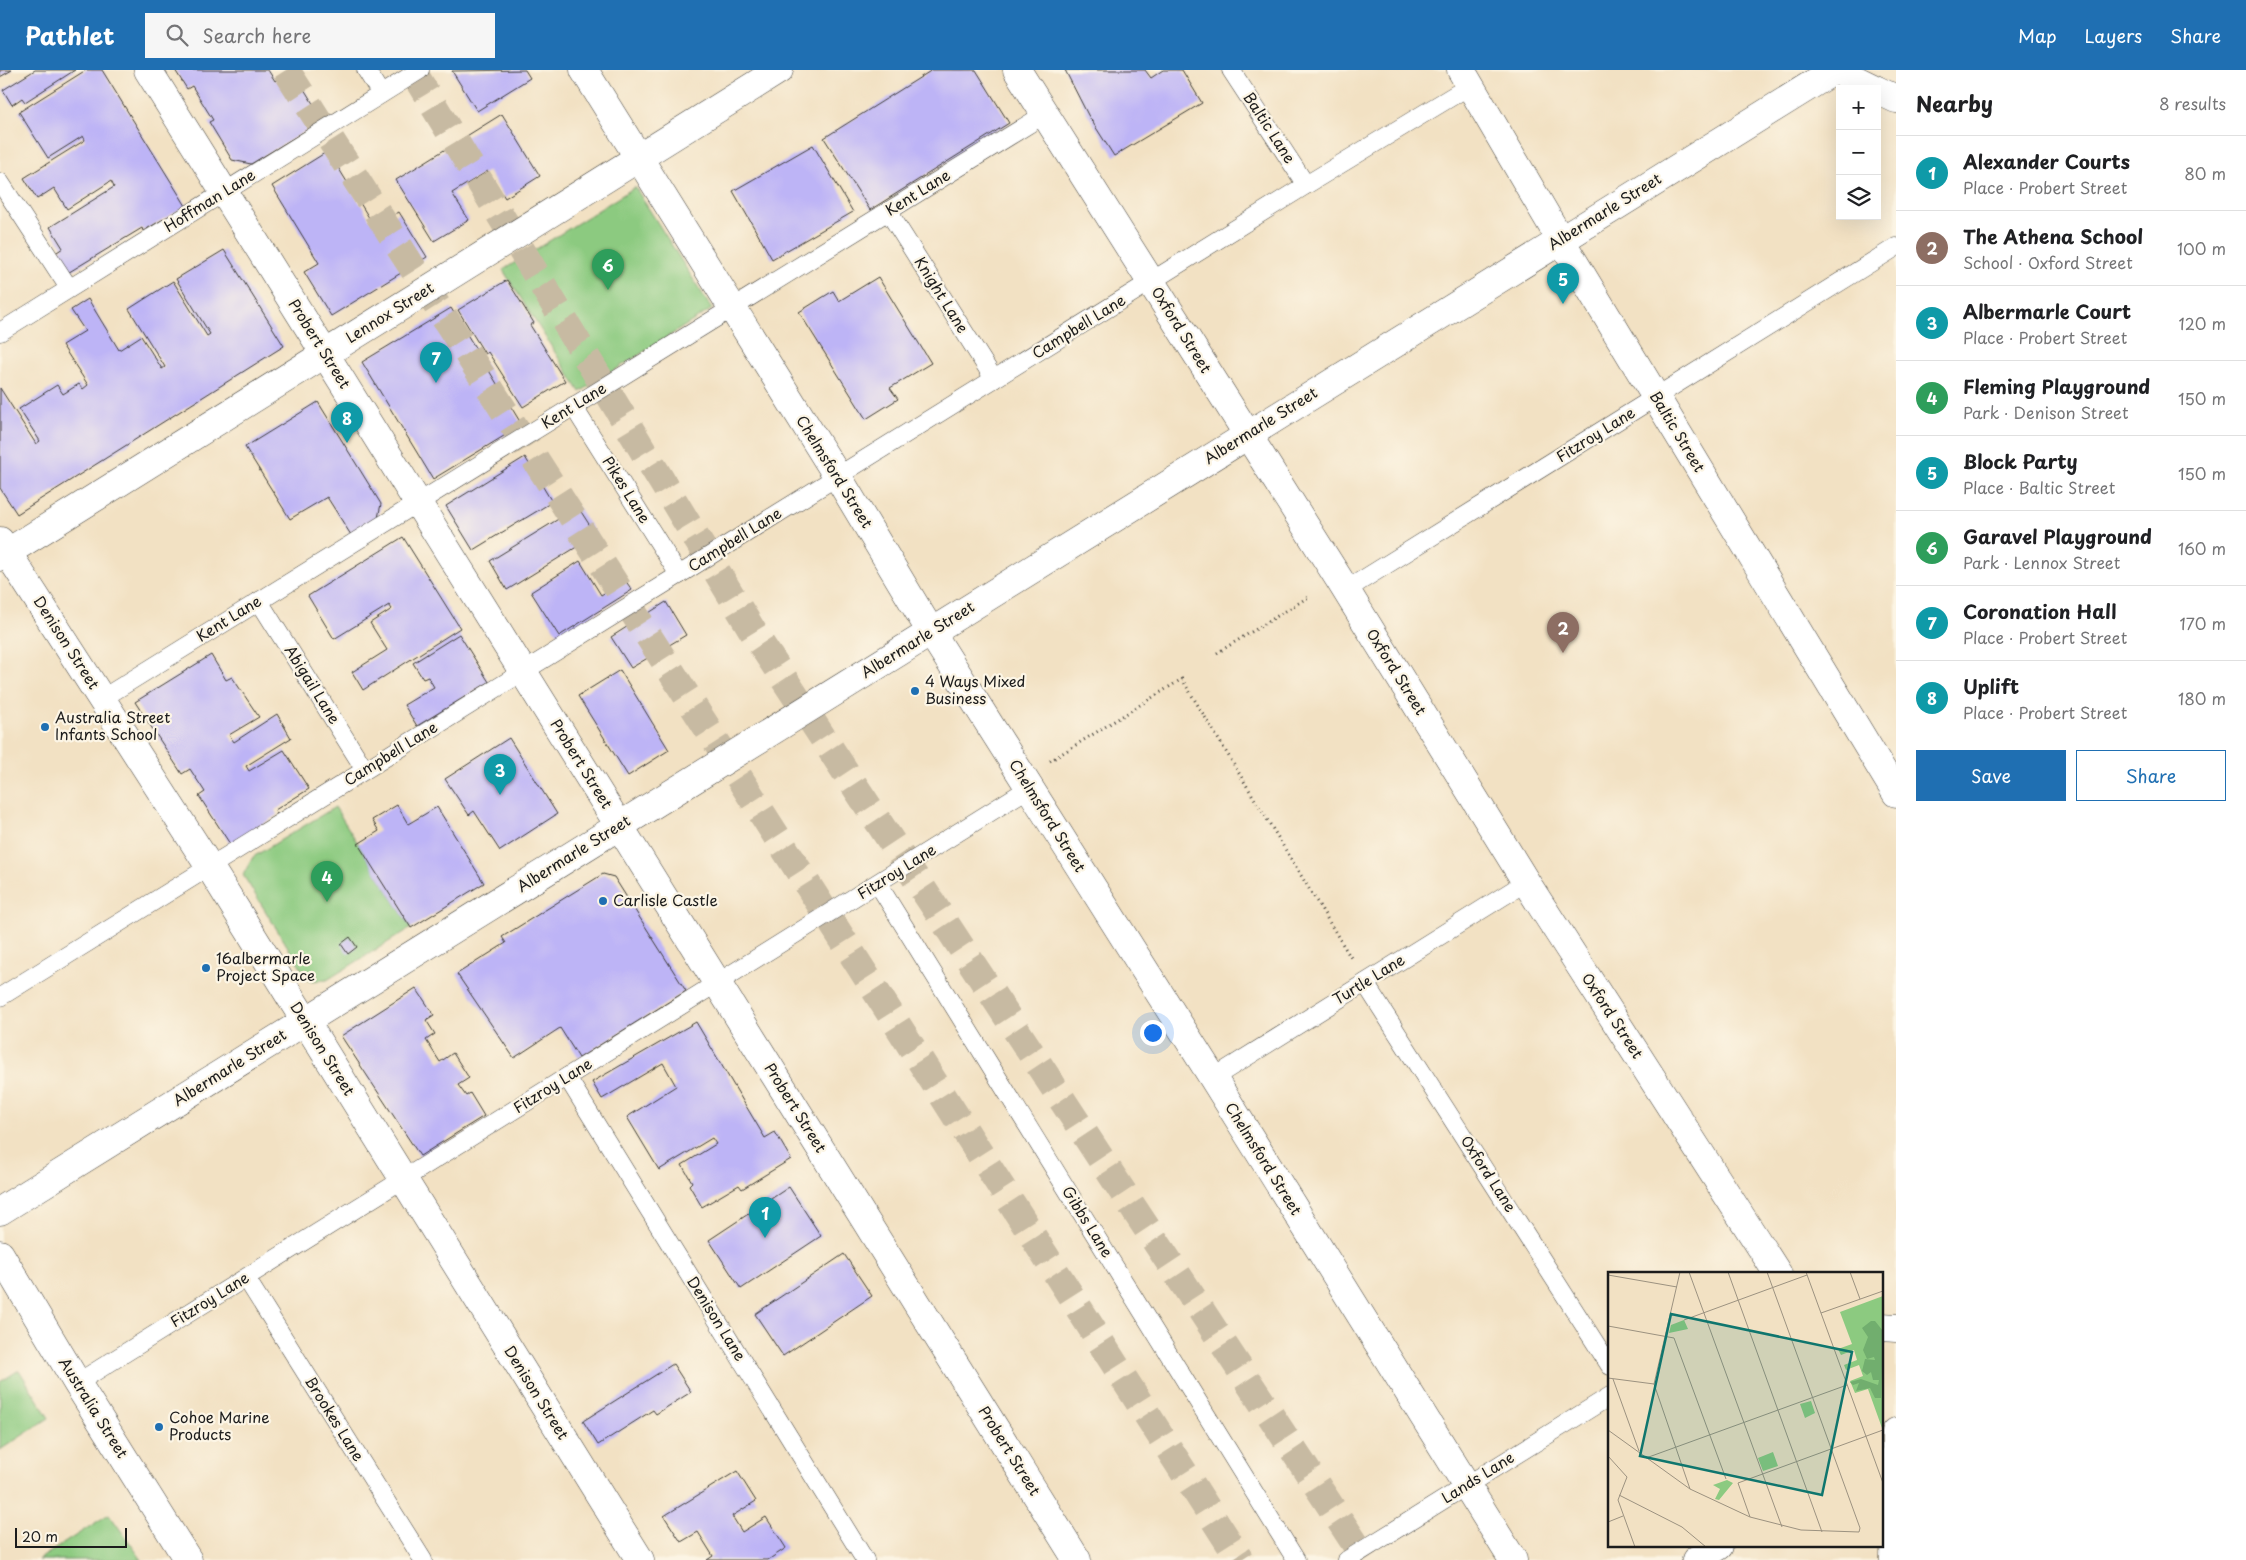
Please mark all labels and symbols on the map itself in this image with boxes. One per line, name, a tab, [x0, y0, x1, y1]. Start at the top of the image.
street label: Baltic Lane	[1239, 87, 1302, 167]
street label: Hoffman Lane	[159, 162, 259, 237]
street label: Kent Lane	[880, 163, 954, 221]
street label: Albermarle Street	[1543, 167, 1665, 255]
pin: 6	[592, 249, 624, 290]
street label: Knight Lane	[910, 251, 975, 337]
pin: 5	[1547, 263, 1579, 304]
street label: Lennox Street	[341, 275, 438, 348]
street label: Oxford Street	[1146, 281, 1218, 377]
street label: Campbell Lane	[1027, 288, 1130, 364]
street label: Probert Street	[283, 294, 357, 393]
pin: 7	[420, 342, 452, 383]
street label: Kent Lane	[536, 376, 610, 434]
street label: Albermarle Street	[1199, 381, 1321, 469]
street label: Baltic Street	[1645, 386, 1712, 476]
street label: Fitzroy Lane	[1551, 400, 1639, 467]
pin: 8	[331, 402, 363, 443]
street label: Chelmsford Street	[791, 410, 879, 532]
street label: Pikes Lane	[598, 451, 657, 527]
street label: Campbell Lane	[683, 501, 786, 577]
street label: Kent Lane	[191, 589, 265, 647]
street label: Denison Street	[28, 591, 106, 693]
street label: Albermarle Street	[856, 595, 978, 683]
pin: 2	[1547, 612, 1579, 653]
street label: Oxford Street	[1361, 623, 1433, 719]
street label: Abigail Lane	[280, 640, 347, 728]
place label: 4 Ways Mixed Business	[925, 669, 1025, 709]
marker: 4 Ways Mixed Business	[909, 685, 921, 697]
place label: Australia Street Infants School	[55, 705, 170, 745]
street label: Probert Street	[545, 714, 619, 813]
street label: Campbell Lane	[339, 715, 442, 791]
marker: Australia Street Infants School	[39, 721, 51, 733]
pin: 3	[484, 754, 516, 795]
street label: Chelmsford Street	[1004, 754, 1092, 876]
street label: Albermarle Street	[512, 809, 634, 897]
street label: Fitzroy Lane	[852, 837, 940, 904]
pin: 4	[311, 861, 343, 902]
place label: Carlisle Castle	[613, 888, 718, 911]
marker: Carlisle Castle	[597, 895, 609, 907]
place label: 16albermarle Project Space	[216, 946, 315, 986]
street label: Turtle Lane	[1328, 947, 1409, 1010]
marker: 16albermarle Project Space	[200, 962, 212, 974]
street label: Oxford Street	[1577, 968, 1650, 1063]
street label: Denison Street	[285, 997, 361, 1100]
your location	[1140, 1020, 1166, 1046]
street label: Albermarle Street	[168, 1023, 290, 1111]
street label: Fitzroy Lane	[508, 1051, 596, 1118]
street label: Probert Street	[759, 1058, 833, 1157]
street label: Chelmsford Street	[1220, 1097, 1308, 1219]
street label: Oxford Lane	[1456, 1130, 1523, 1216]
street label: Gibbs Lane	[1057, 1181, 1119, 1261]
pin: 1	[749, 1197, 781, 1238]
street label: Fitzroy Lane	[165, 1265, 253, 1332]
street label: Denison Lane	[682, 1271, 752, 1365]
inset map	[1608, 1272, 1884, 1548]
street label: Denison Street	[499, 1341, 575, 1444]
street label: Australia Street	[54, 1352, 135, 1462]
street label: Brookes Lane	[300, 1371, 371, 1465]
street label: Probert Street	[973, 1401, 1047, 1500]
place label: Cohoe Marine Products	[169, 1405, 270, 1445]
marker: Cohoe Marine Products	[153, 1421, 165, 1433]
street label: Lands Lane	[1436, 1445, 1518, 1508]
scale bar	[15, 1525, 128, 1548]

